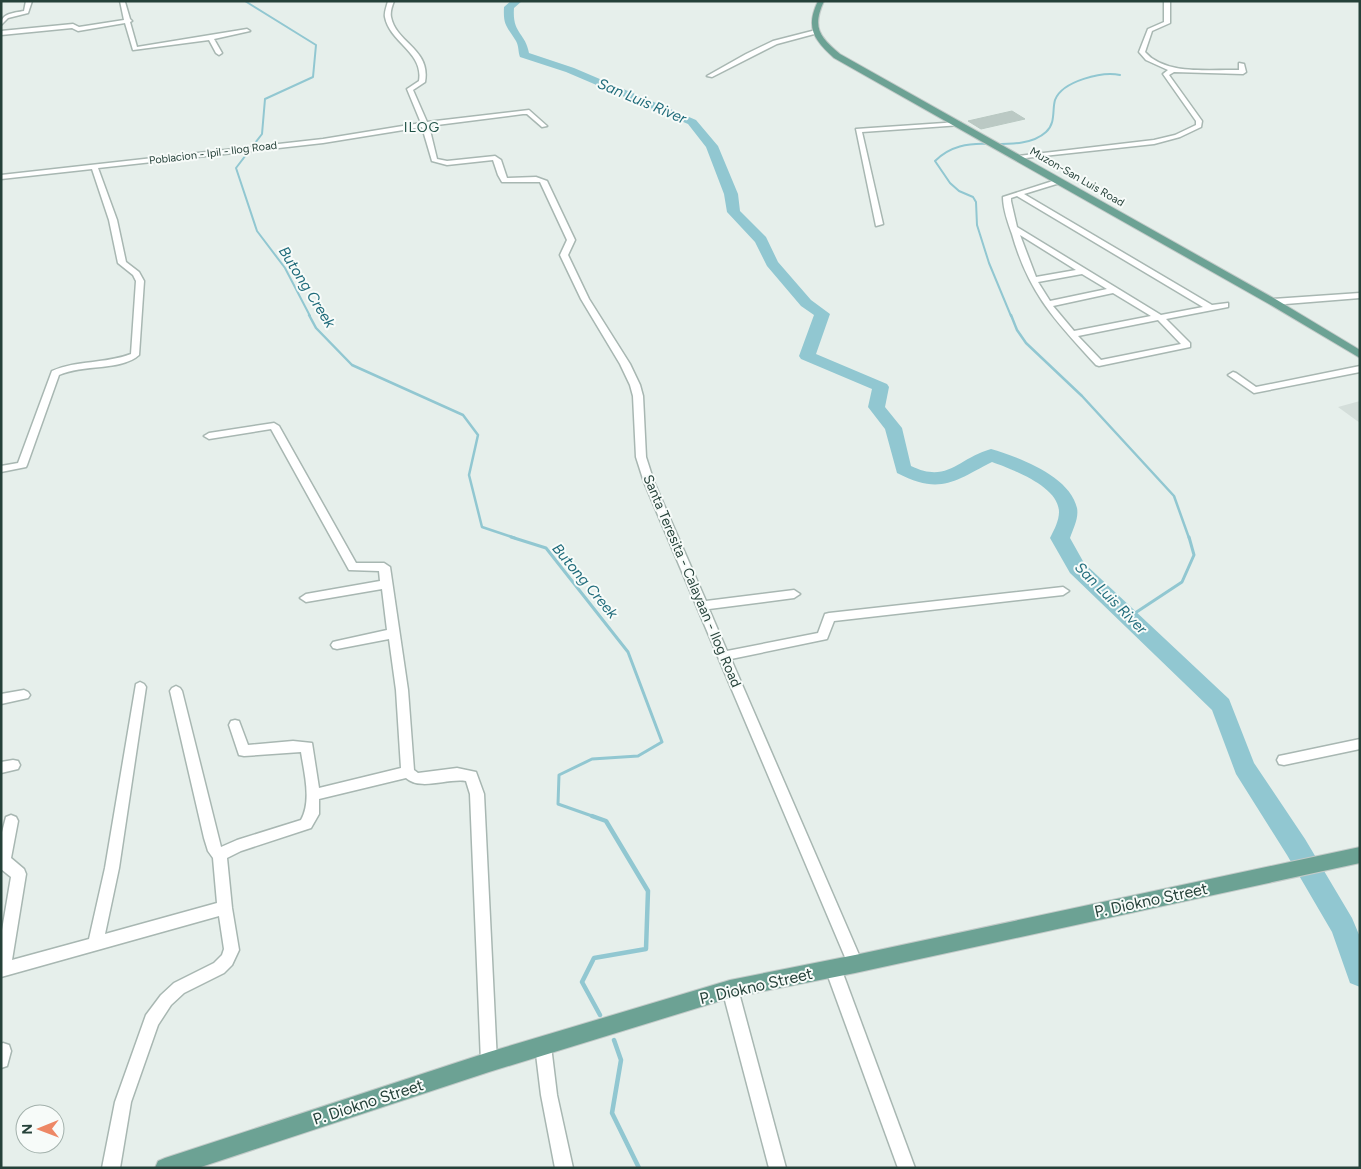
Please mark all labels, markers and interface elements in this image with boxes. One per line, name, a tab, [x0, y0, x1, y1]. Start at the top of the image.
water label: San Luis River	[595, 74, 690, 128]
district label: ILOG	[404, 119, 440, 136]
street label: Poblacion - Ipil - Ilog Road	[148, 139, 278, 167]
street label: Muzon-San Luis Road	[1028, 145, 1126, 209]
water label: Butong Creek	[275, 243, 340, 332]
street label: Santa Teresita - Calayaan - Ilog Road	[639, 472, 745, 690]
water label: Butong Creek	[548, 540, 622, 623]
water label: San Luis River	[1071, 558, 1151, 638]
street label: P. Diokno Street	[1093, 879, 1209, 921]
street label: P. Diokno Street	[698, 964, 814, 1008]
street label: P. Diokno Street	[310, 1075, 426, 1129]
north arrow	[15, 1104, 65, 1154]
text: N	[19, 1124, 36, 1135]

